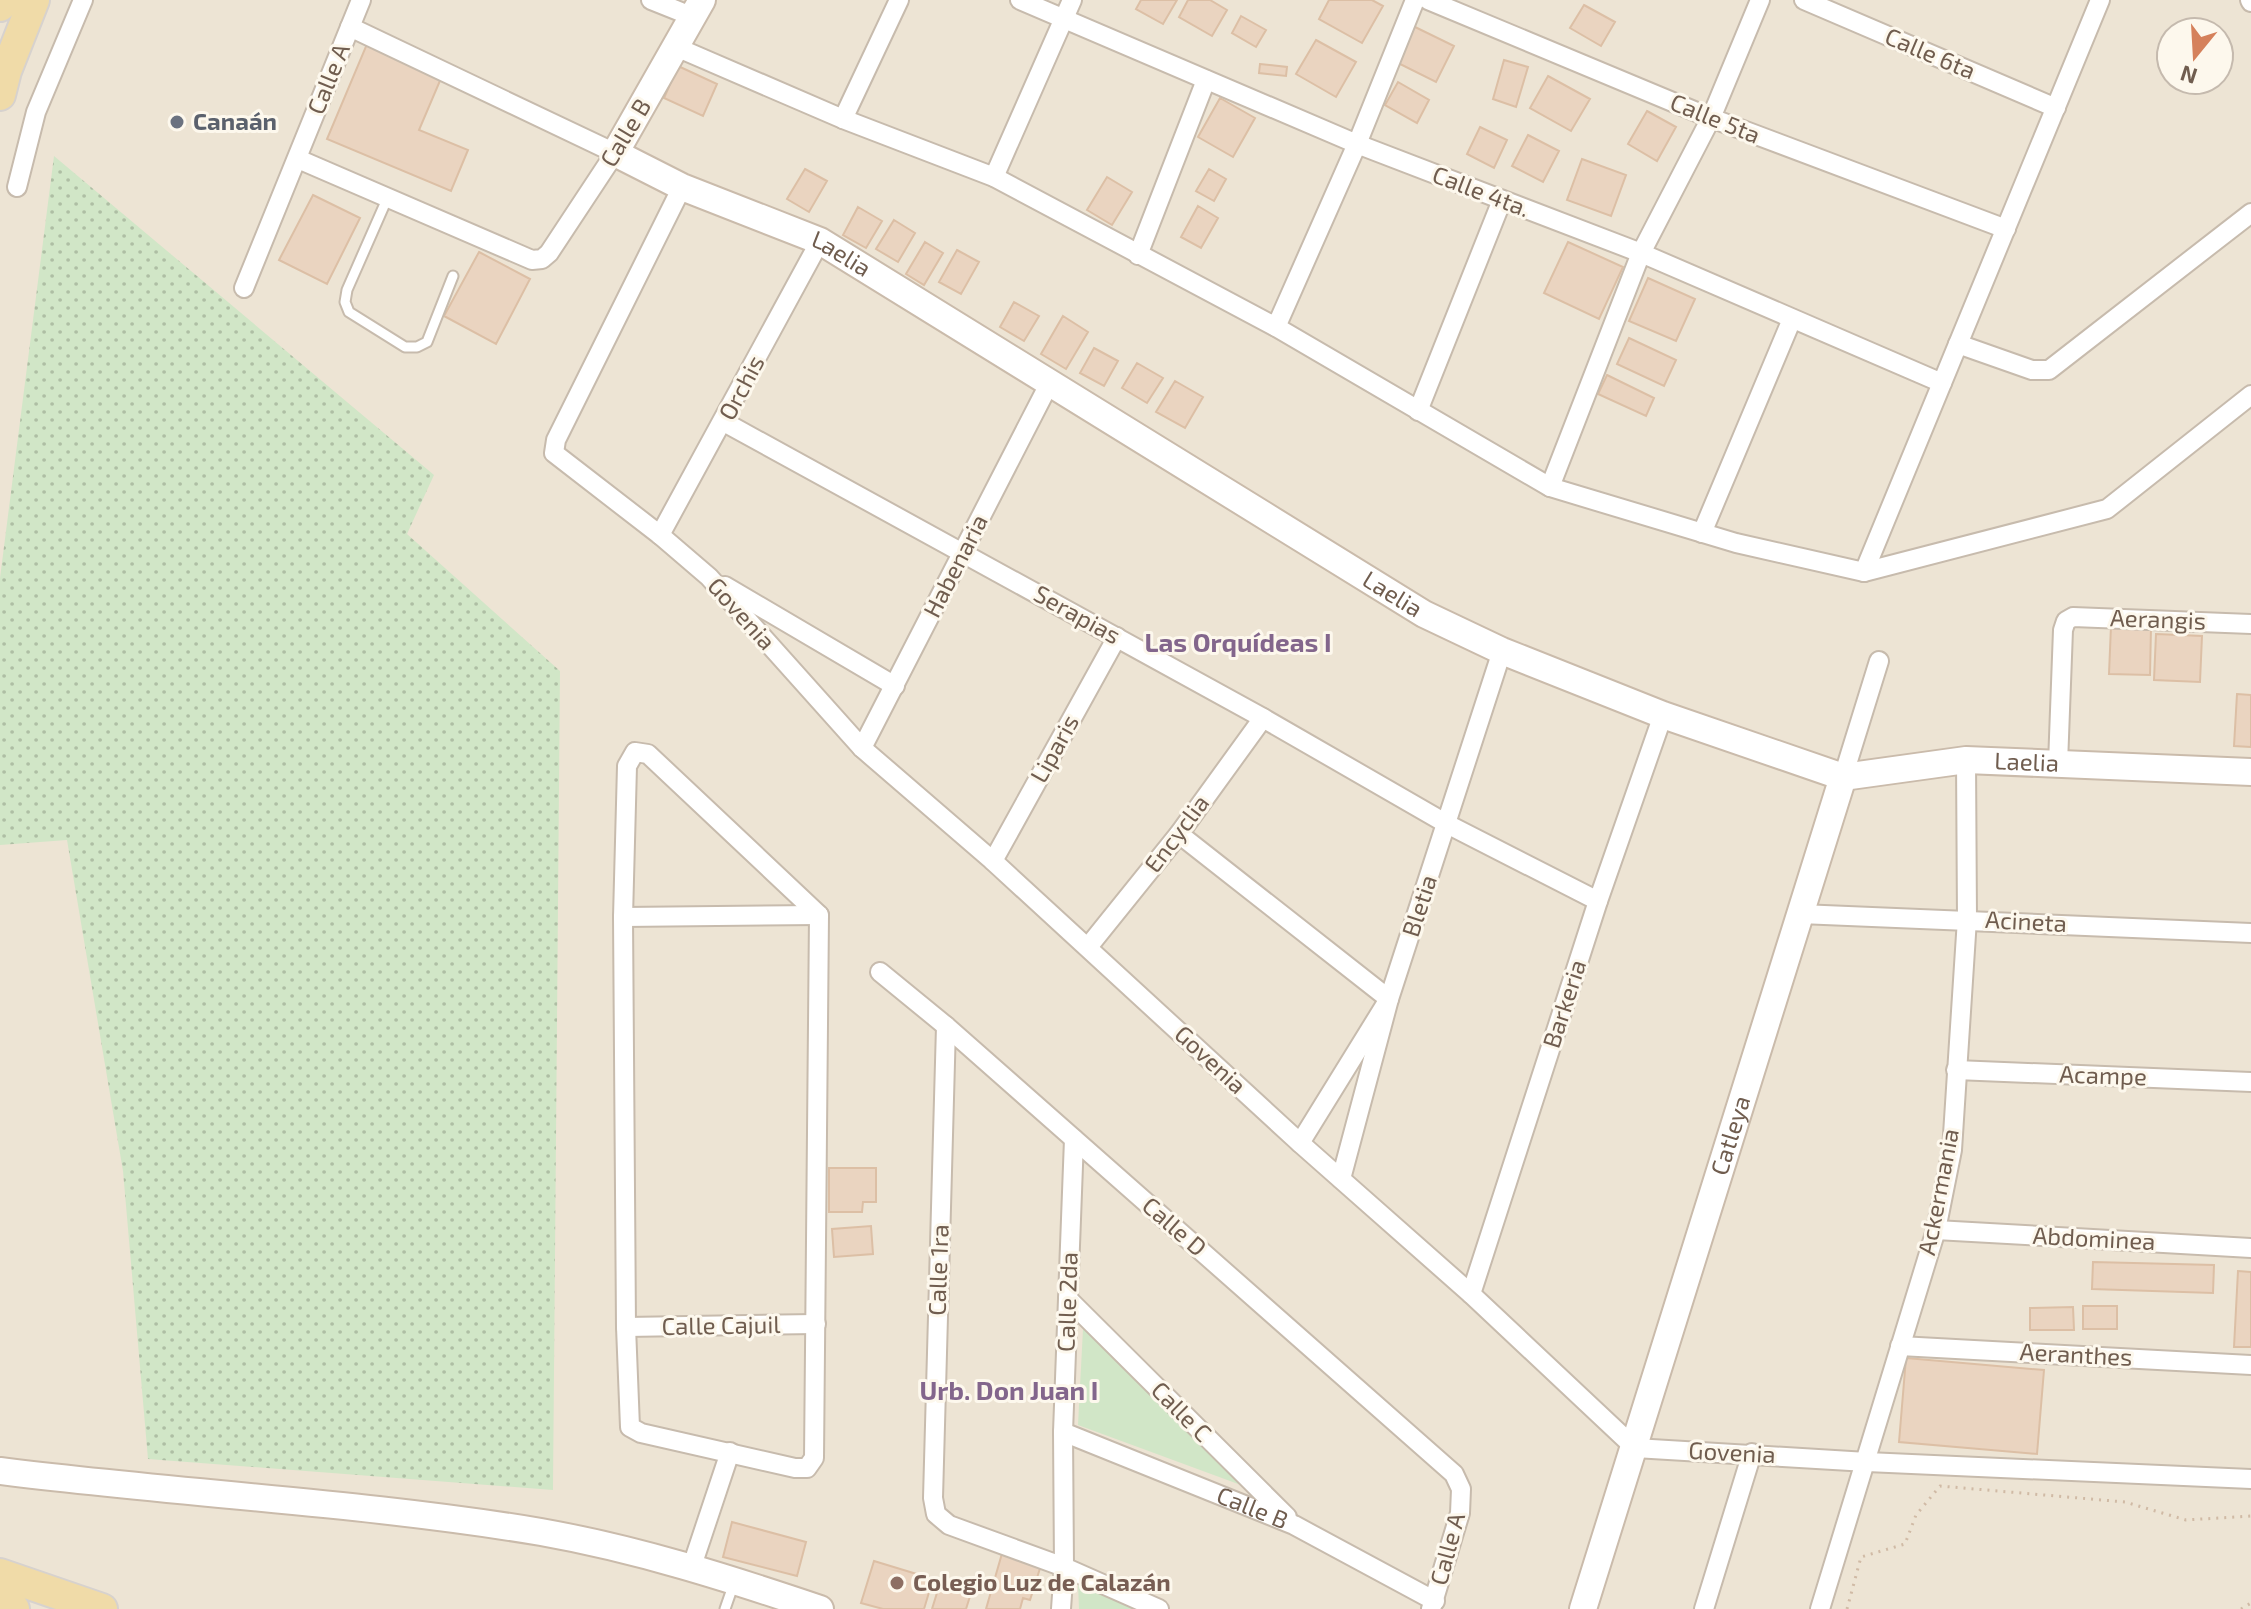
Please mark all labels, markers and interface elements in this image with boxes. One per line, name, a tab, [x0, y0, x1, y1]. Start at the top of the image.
north arrow	[2155, 16, 2235, 96]
street label: Calle 6ta	[1881, 21, 1980, 85]
street label: Calle A	[300, 39, 355, 118]
text: N	[2177, 61, 2200, 91]
street label: Calle 5ta	[1666, 86, 1765, 149]
street label: Calle B	[593, 93, 656, 172]
place label: Canaán	[193, 106, 277, 135]
marker: Canaán	[168, 113, 186, 131]
street label: Calle 4ta.	[1429, 159, 1534, 222]
street label: Laelia	[808, 223, 877, 282]
street label: Orchis	[712, 350, 770, 425]
street label: Habenaria	[916, 509, 993, 622]
street label: Laelia	[1358, 564, 1428, 623]
street label: Govenia	[702, 571, 782, 655]
street label: Serapias	[1029, 578, 1126, 649]
street label: Aerangis	[2110, 602, 2207, 635]
district label: Las Orquídeas I	[1144, 626, 1332, 657]
street label: Liparis	[1023, 709, 1084, 787]
street label: Laelia	[1994, 745, 2060, 777]
street label: Encyclia	[1137, 789, 1214, 878]
street label: Bletia	[1395, 871, 1442, 940]
street label: Acineta	[1984, 904, 2068, 937]
street label: Barkeria	[1536, 956, 1591, 1051]
street label: Govenia	[1169, 1019, 1253, 1099]
street label: Acampe	[2059, 1058, 2147, 1091]
street label: Catleya	[1703, 1092, 1756, 1178]
street label: Ackermania	[1911, 1126, 1964, 1257]
street label: Calle D	[1137, 1190, 1213, 1262]
street label: Abdominea	[2032, 1220, 2156, 1255]
street label: Calle 1ra	[921, 1224, 954, 1316]
street label: Calle 2da	[1050, 1252, 1083, 1352]
street label: Calle Cajuil	[661, 1309, 781, 1340]
street label: Aeranthes	[2019, 1336, 2133, 1371]
district label: Urb. Don Juan I	[920, 1374, 1098, 1405]
street label: Calle C	[1146, 1375, 1218, 1447]
street label: Govenia	[1688, 1435, 1776, 1468]
street label: Calle B	[1213, 1479, 1293, 1534]
street label: Calle A	[1423, 1509, 1470, 1588]
place label: Colegio Luz de Calazán	[913, 1567, 1171, 1596]
marker: Colegio Luz de Calazán	[888, 1574, 906, 1592]

